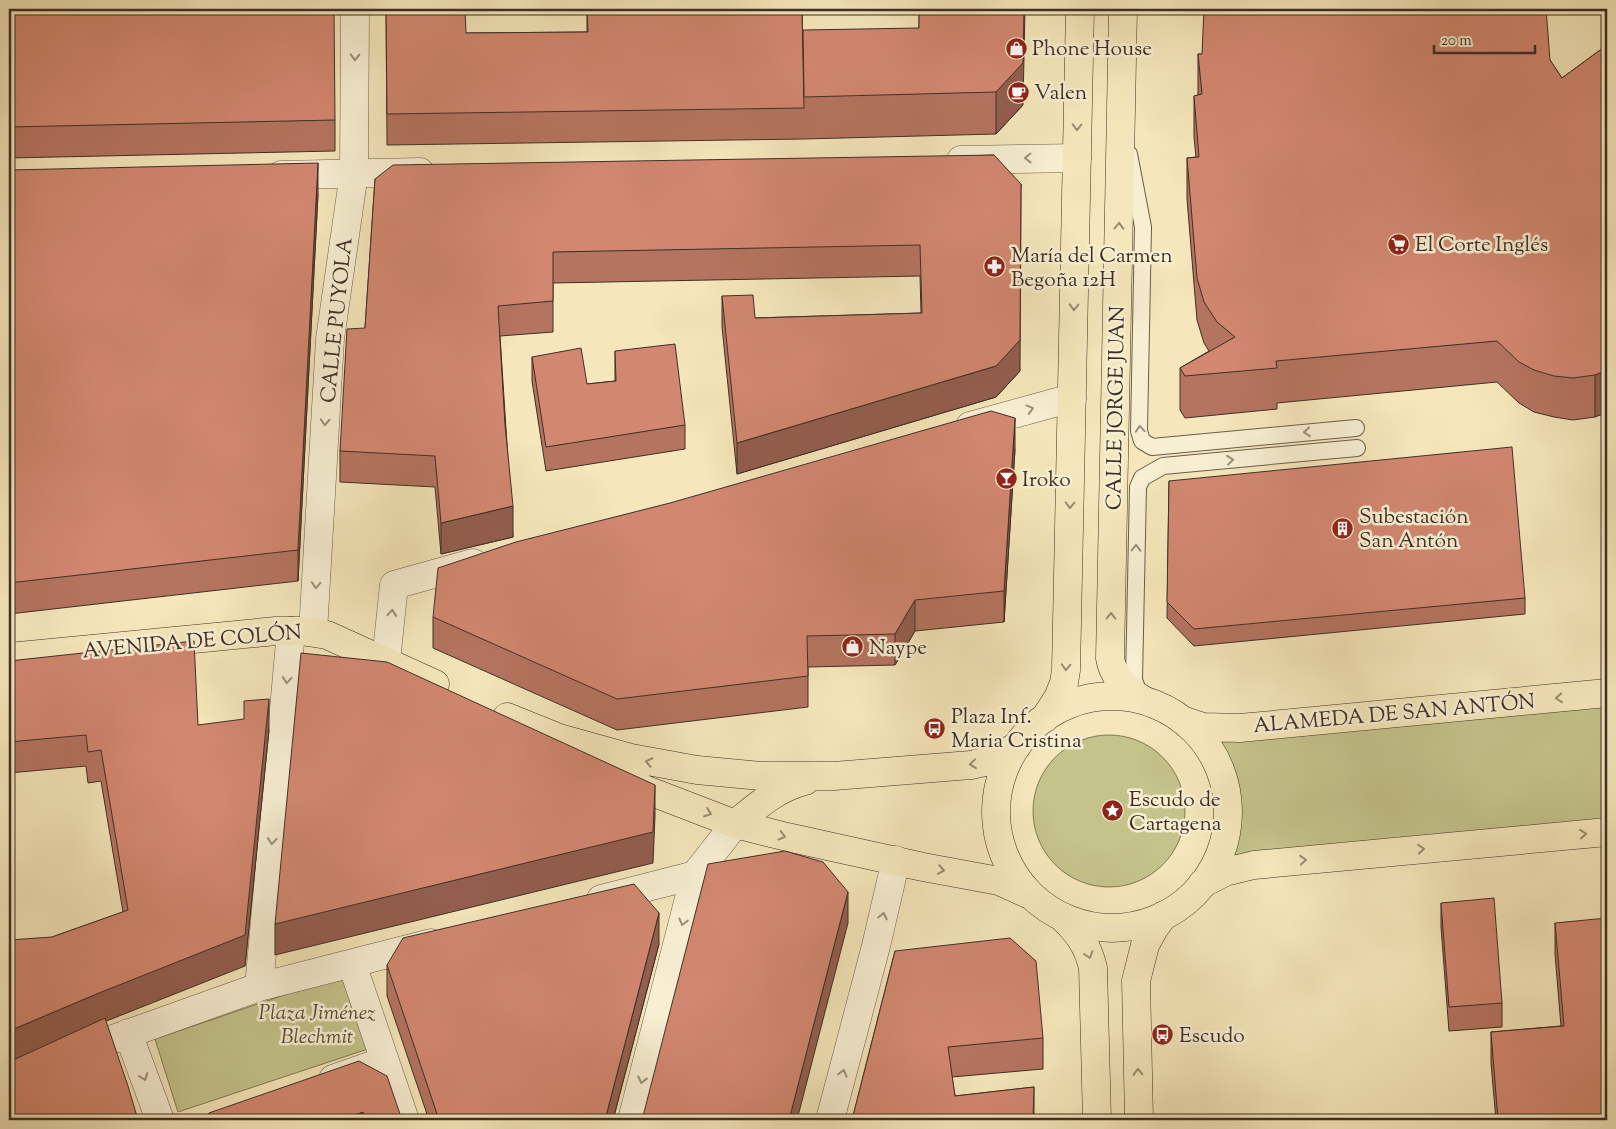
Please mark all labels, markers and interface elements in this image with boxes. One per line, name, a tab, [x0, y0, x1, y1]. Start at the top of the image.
scale bar	[1434, 22, 1535, 54]
text: 20 m	[1441, 31, 1472, 52]
place label: Phone House	[1032, 35, 1152, 65]
shop icon: Phone House	[1004, 36, 1028, 60]
one-way arrow	[350, 54, 360, 62]
place label: Valen	[1034, 79, 1087, 109]
cafe icon: Valen	[1006, 80, 1030, 104]
one-way arrow	[1072, 124, 1083, 132]
one-way arrow	[1024, 153, 1032, 164]
one-way arrow	[1113, 222, 1124, 230]
place label: El Corte Inglés	[1415, 231, 1548, 261]
supermarket icon: El Corte Inglés	[1387, 232, 1411, 256]
street label: CALLE PUYOLA	[314, 236, 362, 405]
place label: María del Carmen Begoña 12H	[1011, 242, 1173, 296]
pharmacy icon: María del Carmen Begoña 12H	[983, 255, 1007, 279]
one-way arrow	[1068, 304, 1079, 312]
street label: CALLE JORGE JUAN	[1100, 305, 1134, 510]
one-way arrow	[1025, 405, 1033, 415]
one-way arrow	[320, 419, 331, 427]
one-way arrow	[1134, 424, 1145, 432]
one-way arrow	[1303, 427, 1311, 438]
one-way arrow	[1226, 455, 1234, 466]
place label: Iroko	[1022, 466, 1071, 496]
bar icon: Iroko	[994, 467, 1018, 491]
one-way arrow	[1064, 501, 1075, 509]
place label: Subestación San Antón	[1359, 503, 1469, 557]
building icon: Subestación San Antón	[1331, 516, 1355, 540]
one-way arrow	[1131, 544, 1141, 552]
one-way arrow	[311, 581, 322, 589]
one-way arrow	[386, 608, 397, 616]
one-way arrow	[1105, 612, 1116, 620]
street label: AVENIDA DE COLÓN	[81, 618, 303, 668]
place label: Naype	[869, 634, 927, 664]
shop icon: Naype	[841, 635, 865, 659]
one-way arrow	[1061, 664, 1071, 672]
one-way arrow	[282, 676, 293, 684]
street label: ALAMEDA DE SAN ANTÓN	[1252, 688, 1537, 742]
one-way arrow	[1554, 692, 1562, 703]
place label: Plaza Inf. Maria Cristina	[951, 703, 1082, 757]
bus stop icon: Plaza Inf. Maria Cristina	[923, 716, 947, 740]
one-way arrow	[645, 757, 653, 767]
one-way arrow	[968, 758, 976, 769]
place label: Escudo de Cartagena	[1129, 786, 1222, 840]
place icon: Escudo de Cartagena	[1101, 799, 1125, 823]
one-way arrow	[703, 807, 712, 817]
one-way arrow	[1580, 829, 1588, 840]
one-way arrow	[778, 830, 787, 841]
one-way arrow	[267, 838, 278, 846]
one-way arrow	[1418, 844, 1426, 855]
one-way arrow	[1299, 855, 1307, 866]
one-way arrow	[937, 864, 945, 874]
one-way arrow	[877, 911, 888, 920]
one-way arrow	[678, 918, 689, 927]
one-way arrow	[1083, 950, 1093, 959]
park label: Plaza Jiménez Blechmit	[258, 999, 376, 1053]
place label: Escudo	[1179, 1022, 1245, 1052]
bus stop icon: Escudo	[1151, 1023, 1175, 1047]
one-way arrow	[1133, 1067, 1143, 1075]
one-way arrow	[837, 1070, 847, 1078]
one-way arrow	[138, 1072, 148, 1080]
one-way arrow	[638, 1075, 648, 1083]

